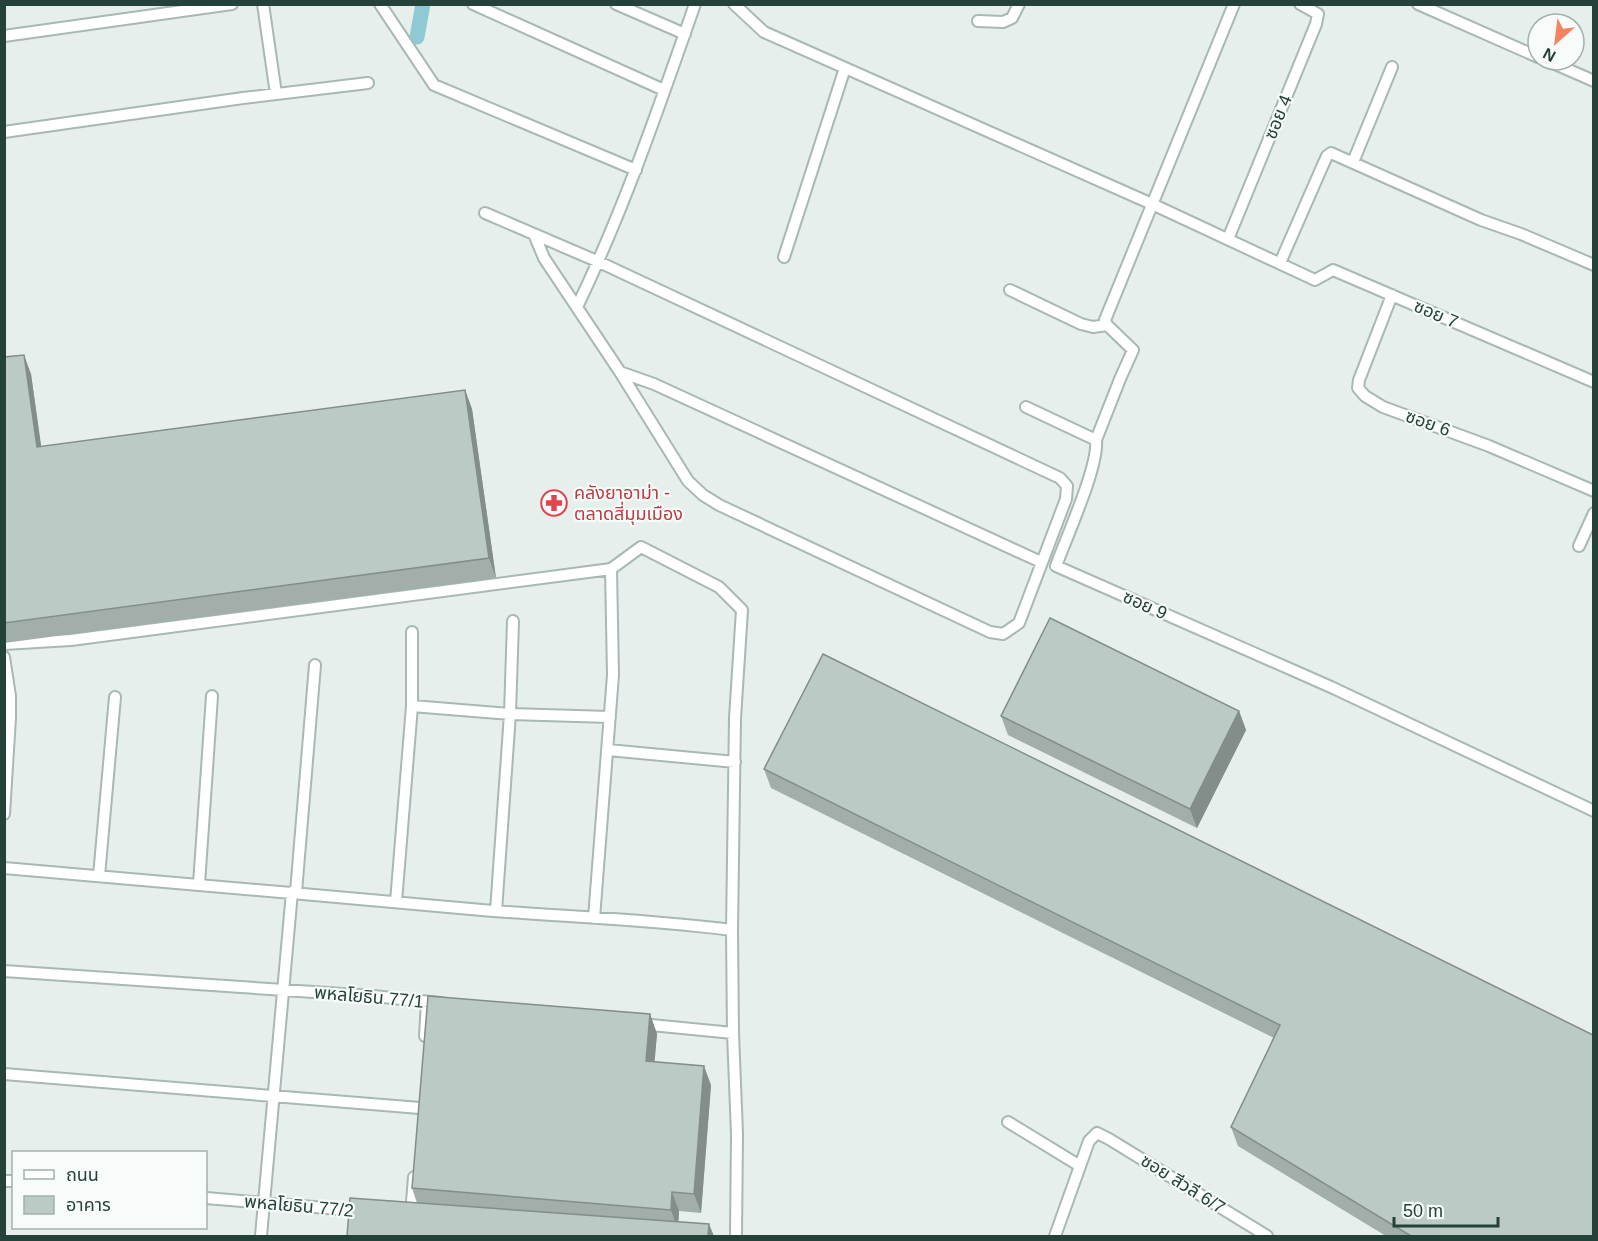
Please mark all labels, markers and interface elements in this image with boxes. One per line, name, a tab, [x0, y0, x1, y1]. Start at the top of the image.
north arrow	[1526, 12, 1586, 72]
text: N	[1540, 45, 1558, 65]
street label: ซอย 4	[1260, 92, 1296, 142]
street label: ซอย 7	[1411, 296, 1461, 332]
street label: ซอย 6	[1403, 406, 1453, 440]
place label: คลังยาอาม่า - ตลาดสี่มุมเมือง	[574, 483, 683, 525]
pharmacy icon: คลังยาอาม่า - ตลาดสี่มุมเมือง	[539, 488, 569, 518]
street label: ซอย 9	[1120, 587, 1170, 623]
street label: พหลโยธิน 77/1	[313, 982, 425, 1012]
street label: ซอย สีวลี 6/7	[1137, 1150, 1229, 1218]
legend	[12, 1151, 207, 1229]
text: ถนน	[66, 1165, 99, 1185]
scale bar	[1394, 1190, 1498, 1228]
street label: พหลโยธิน 77/2	[243, 1191, 355, 1221]
text: อาคาร	[66, 1195, 111, 1215]
text: 50 m	[1403, 1201, 1443, 1221]

